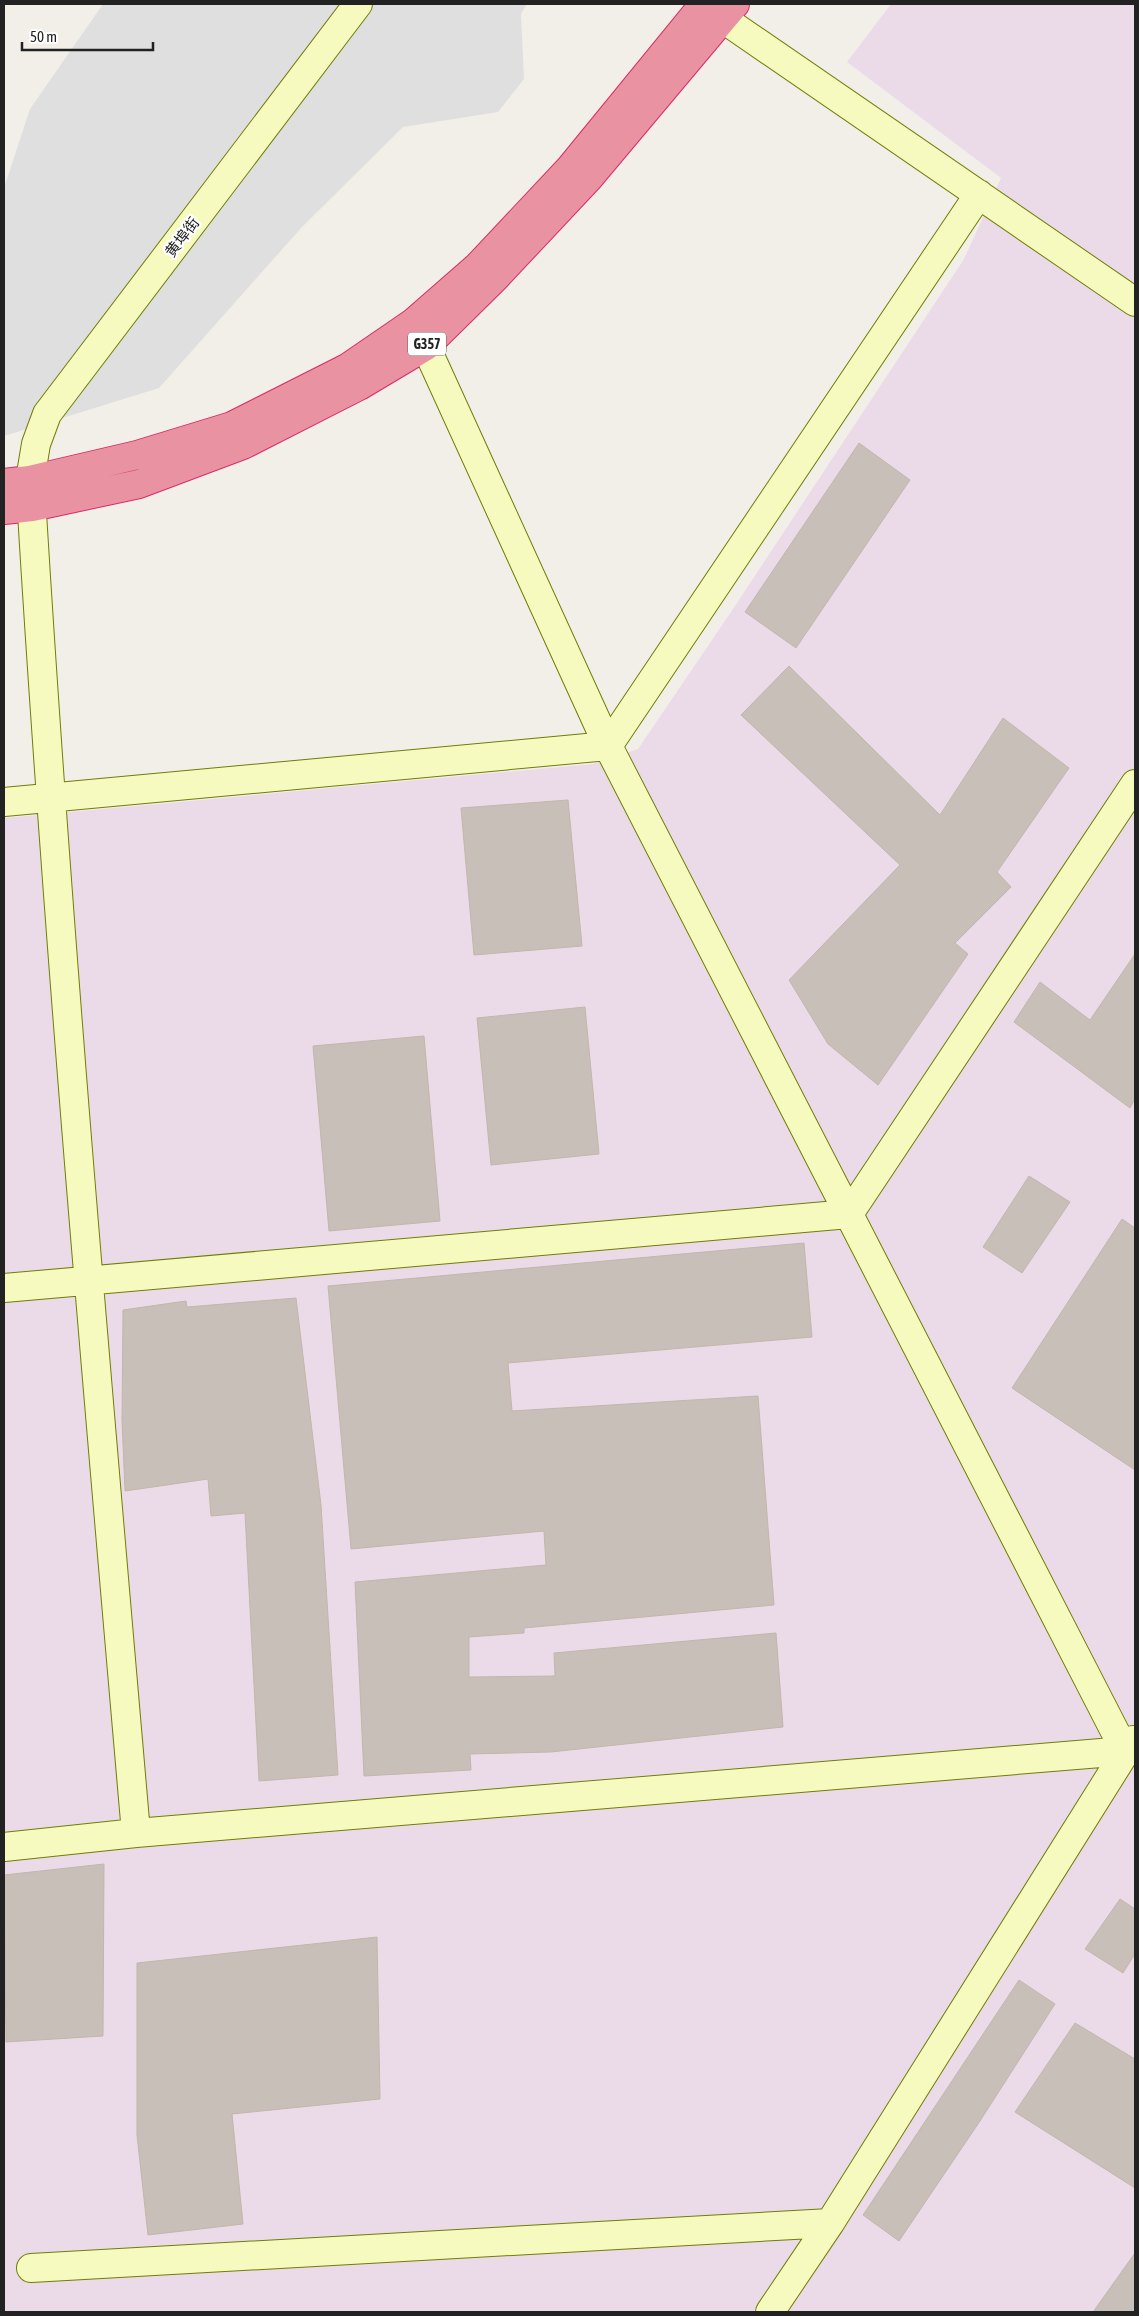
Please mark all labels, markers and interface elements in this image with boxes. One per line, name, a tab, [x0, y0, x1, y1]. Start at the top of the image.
scale bar	[22, 20, 154, 52]
text: 50 m	[30, 28, 57, 45]
street label: 黄埠街	[162, 214, 202, 260]
road number: G357	[408, 332, 446, 356]

